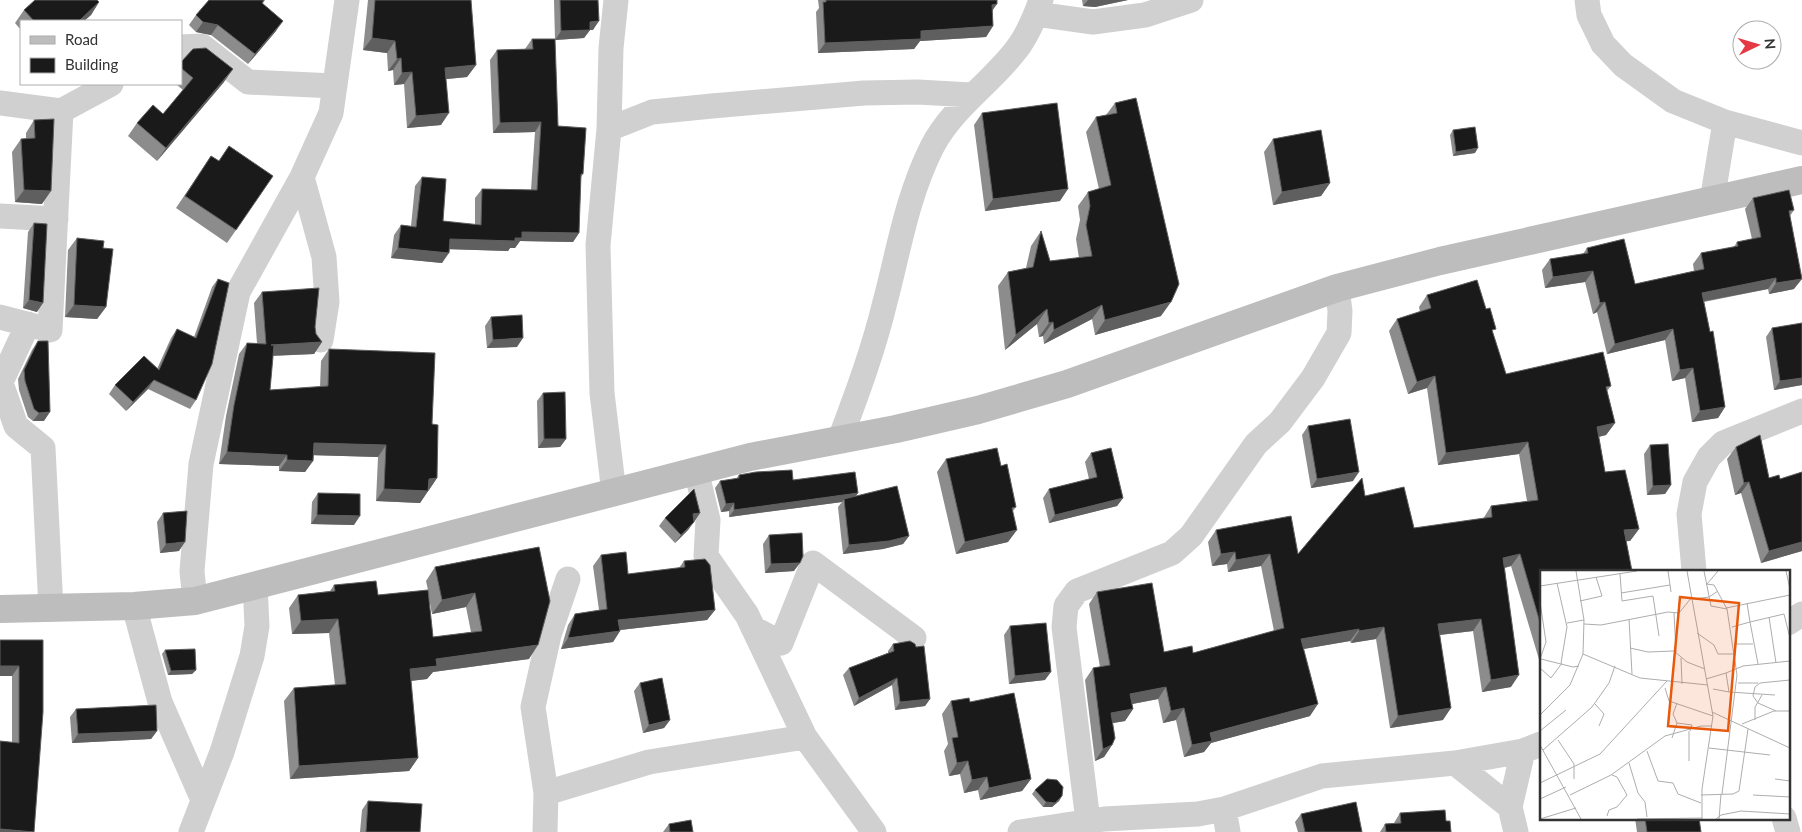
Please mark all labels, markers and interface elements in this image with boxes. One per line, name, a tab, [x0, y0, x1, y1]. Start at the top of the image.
legend	[20, 20, 182, 85]
north arrow	[1732, 20, 1782, 70]
text: Road	[65, 30, 98, 48]
text: N	[1762, 38, 1779, 50]
text: Building	[65, 55, 118, 73]
inset map	[1540, 570, 1790, 820]

